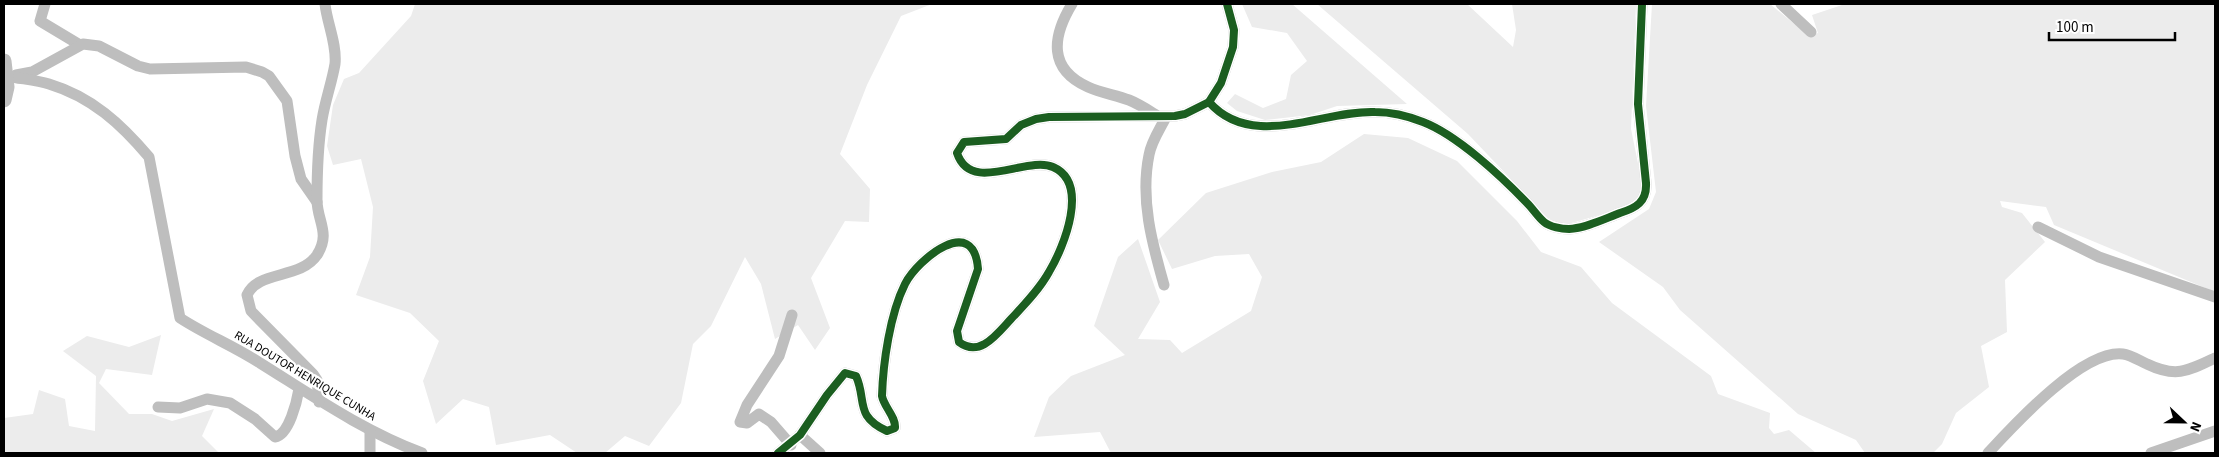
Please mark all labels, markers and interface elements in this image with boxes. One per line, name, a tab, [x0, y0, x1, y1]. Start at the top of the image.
scale bar	[2049, 10, 2175, 42]
text: 100 m	[2056, 17, 2094, 38]
street label: RUA DOUTOR HENRIQUE CUNHA	[231, 327, 379, 425]
north arrow	[2159, 397, 2209, 447]
text: N	[2184, 418, 2206, 435]

